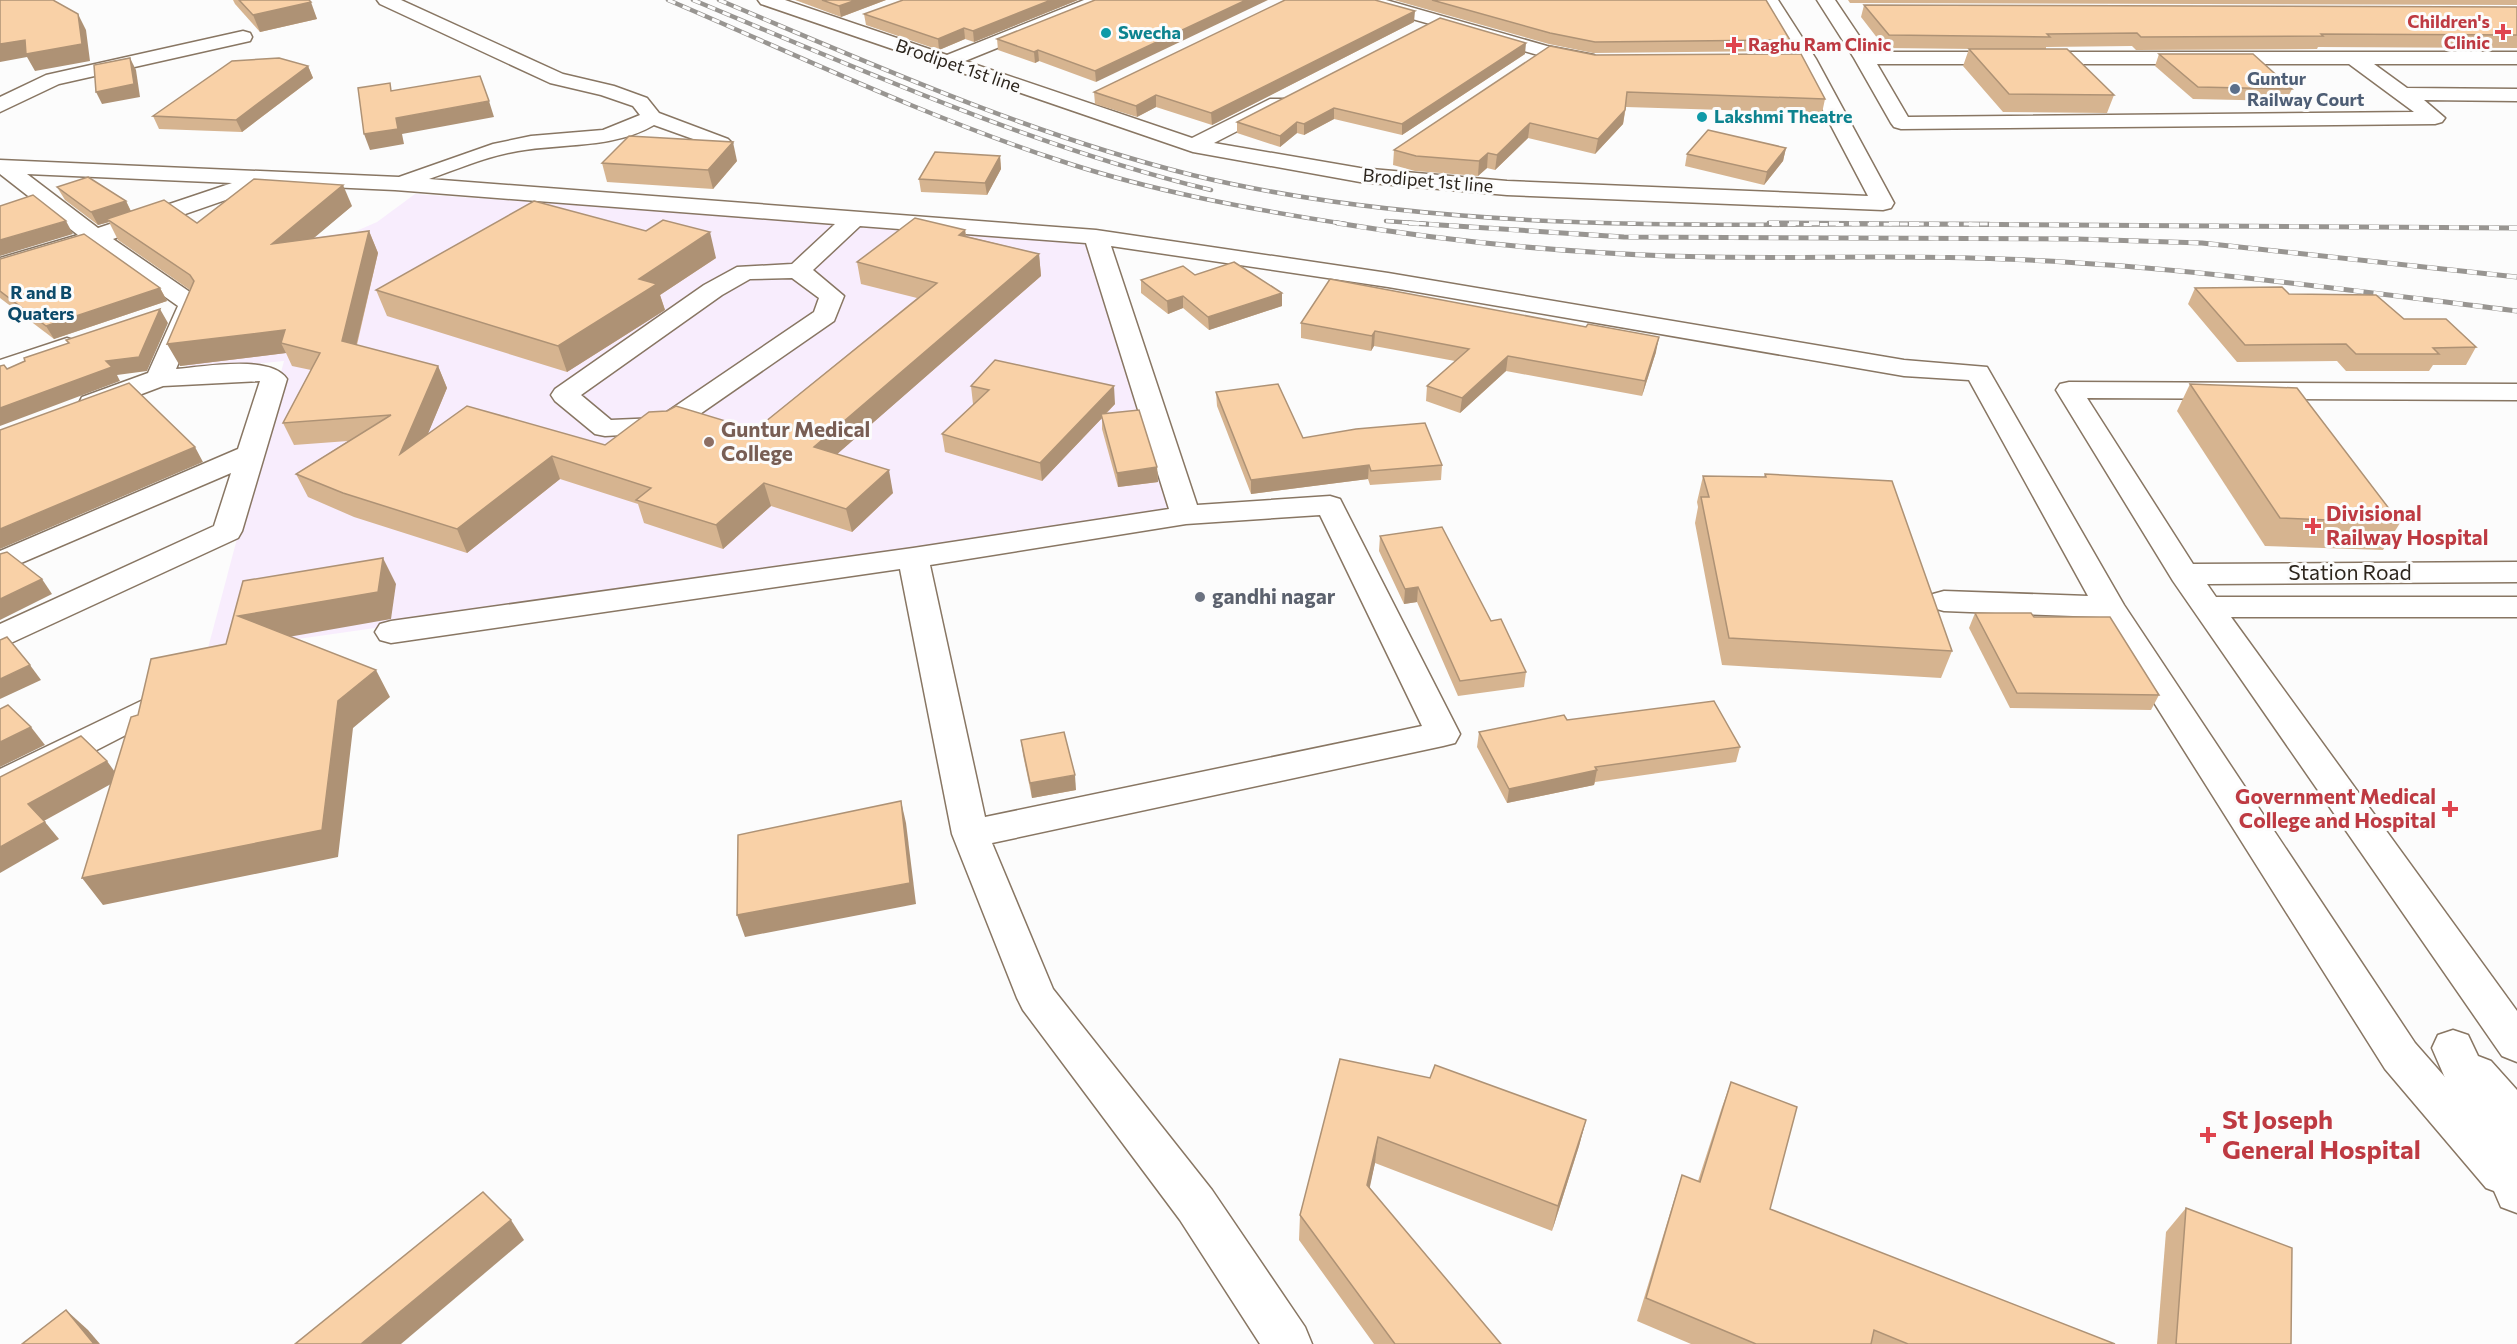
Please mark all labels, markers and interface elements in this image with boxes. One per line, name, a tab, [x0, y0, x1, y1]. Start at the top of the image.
place label: Children's Clinic	[2407, 10, 2490, 53]
place label: Swecha	[1118, 21, 1181, 43]
marker: Children's Clinic	[2494, 23, 2512, 41]
marker: Swecha	[1099, 26, 1113, 40]
street label: Brodipet 1st line	[893, 33, 1024, 97]
place label: Raghu Ram Clinic	[1748, 33, 1891, 55]
marker: Raghu Ram Clinic	[1725, 36, 1743, 54]
place label: Guntur Railway Court	[2247, 67, 2365, 110]
marker: Guntur Railway Court	[2228, 82, 2242, 96]
place label: Lakshmi Theatre	[1714, 105, 1852, 127]
marker: Lakshmi Theatre	[1695, 110, 1709, 124]
street label: Brodipet 1st line	[1362, 163, 1494, 197]
district label: R and B Quaters	[8, 281, 75, 324]
place label: Guntur Medical College	[721, 416, 870, 465]
marker: Guntur Medical College	[702, 435, 716, 449]
place label: Divisional Railway Hospital	[2326, 500, 2488, 549]
marker: Divisional Railway Hospital	[2304, 517, 2322, 535]
street label: Station Road	[2288, 559, 2412, 584]
place label: gandhi nagar	[1212, 583, 1336, 608]
marker: gandhi nagar	[1193, 590, 1207, 604]
place label: Government Medical College and Hospital	[2235, 783, 2436, 832]
marker: Government Medical College and Hospital	[2441, 800, 2459, 818]
place label: St Joseph General Hospital	[2222, 1103, 2421, 1164]
marker: St Joseph General Hospital	[2199, 1126, 2217, 1144]

